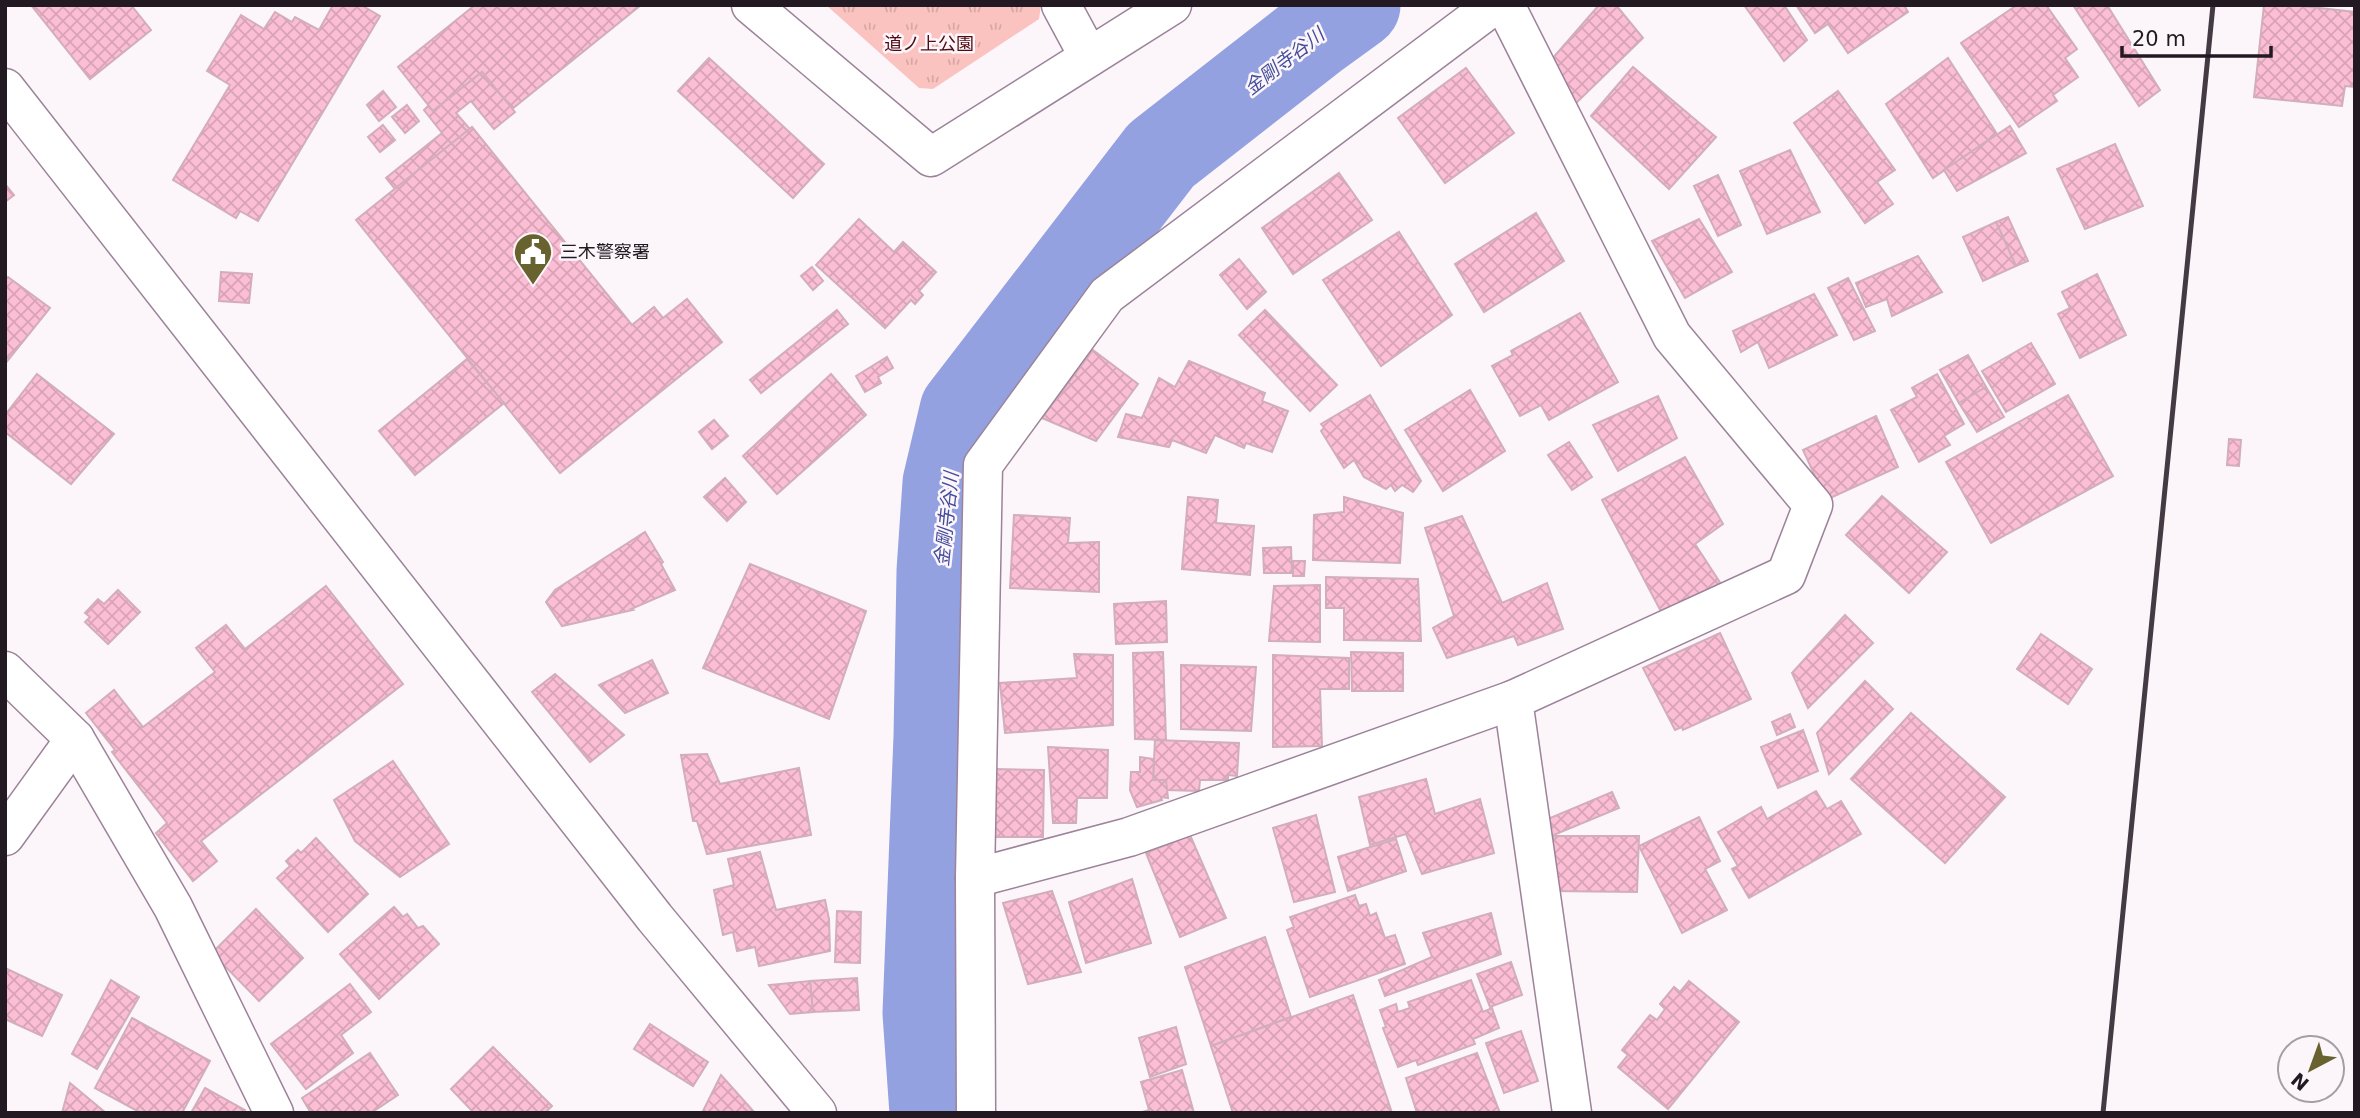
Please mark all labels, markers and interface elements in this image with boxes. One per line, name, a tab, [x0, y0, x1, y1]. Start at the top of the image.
scale bar	[2122, 14, 2271, 58]
water label: 金剛寺谷川	[1240, 22, 1330, 99]
text: 20 m	[2132, 27, 2186, 51]
park label: 道ノ上公園	[884, 33, 974, 54]
public building icon: 三木警察署	[512, 231, 554, 286]
place label: 三木警察署	[560, 241, 650, 262]
water label: 金剛寺谷川	[930, 469, 962, 567]
north arrow	[2276, 1034, 2346, 1104]
text: N	[2287, 1068, 2313, 1095]

